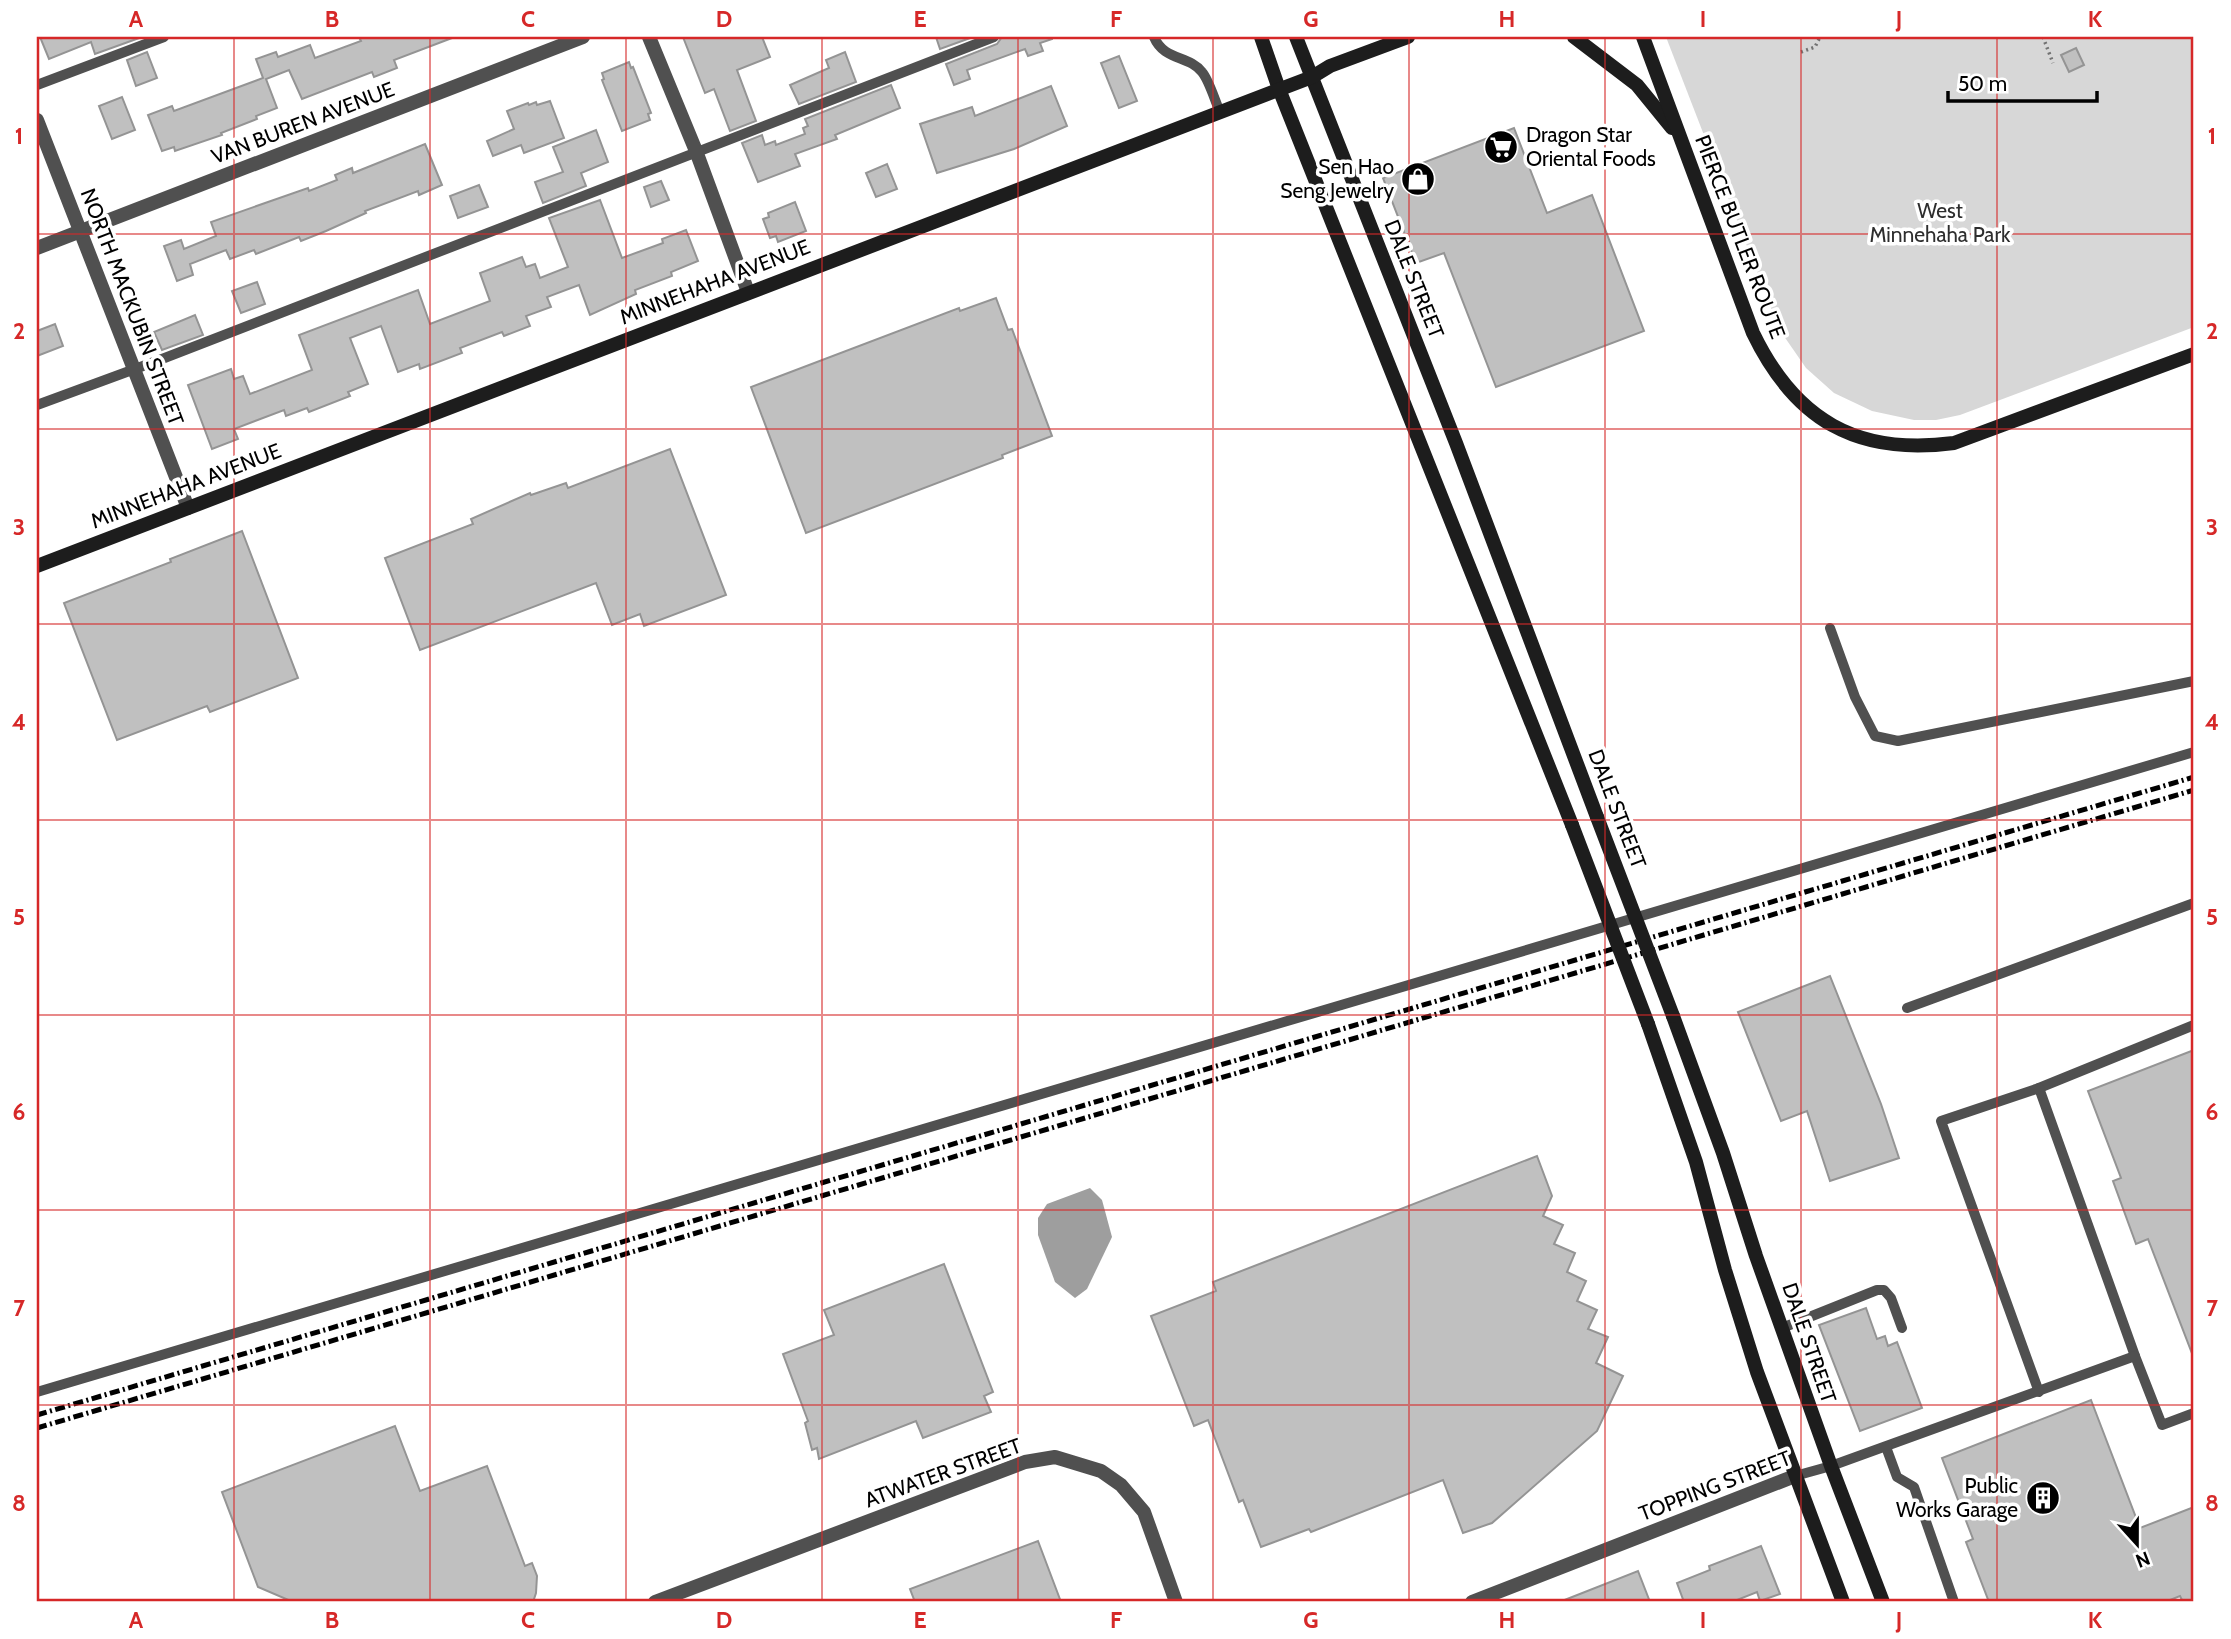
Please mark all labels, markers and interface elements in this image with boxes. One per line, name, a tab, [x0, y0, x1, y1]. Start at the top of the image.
text: A	[129, 5, 144, 33]
text: B	[325, 5, 339, 33]
text: C	[521, 5, 535, 33]
text: D	[716, 5, 732, 33]
text: E	[913, 5, 927, 33]
text: F	[1110, 5, 1122, 33]
text: G	[1303, 5, 1319, 33]
text: H	[1499, 5, 1515, 33]
text: I	[1700, 5, 1706, 33]
text: J	[1895, 5, 1902, 33]
text: K	[2088, 5, 2103, 33]
scale bar	[1948, 60, 2096, 104]
text: 50 m	[1958, 71, 2007, 96]
street label: VAN BUREN AVENUE	[208, 76, 398, 169]
text: 1	[15, 122, 23, 150]
place label: Dragon Star Oriental Foods	[1526, 122, 1656, 171]
text: 1	[2208, 122, 2216, 150]
supermarket icon: Dragon Star Oriental Foods	[1482, 128, 1520, 166]
street label: PIERCE BUTLER ROUTE	[1690, 131, 1791, 342]
place label: Sen Hao Seng Jewelry	[1280, 154, 1394, 203]
shop icon: Sen Hao Seng Jewelry	[1399, 160, 1437, 198]
street label: NORTH MACKUBIN STREET	[76, 185, 189, 429]
park label: West Minnehaha Park	[1869, 198, 2011, 247]
street label: DALE STREET	[1379, 216, 1450, 342]
street label: MINNEHAHA AVENUE	[616, 234, 813, 329]
text: 2	[13, 317, 25, 345]
text: 2	[2206, 317, 2218, 345]
street label: MINNEHAHA AVENUE	[87, 438, 284, 533]
text: 3	[13, 513, 25, 541]
text: 3	[2206, 513, 2218, 541]
text: 4	[12, 708, 26, 736]
text: 4	[2205, 708, 2219, 736]
street label: DALE STREET	[1583, 746, 1652, 872]
text: 5	[13, 903, 25, 931]
text: 5	[2206, 903, 2218, 931]
text: 6	[13, 1098, 25, 1126]
text: 6	[2206, 1098, 2218, 1126]
street label: DALE STREET	[1777, 1279, 1842, 1406]
text: 7	[13, 1294, 25, 1322]
text: 7	[2206, 1294, 2218, 1322]
street label: ATWATER STREET	[861, 1433, 1024, 1512]
street label: TOPPING STREET	[1635, 1445, 1794, 1526]
place label: Public Works Garage	[1896, 1473, 2018, 1522]
building icon: Public Works Garage	[2024, 1479, 2062, 1517]
text: 8	[12, 1489, 26, 1517]
text: 8	[2205, 1489, 2219, 1517]
north arrow	[2102, 1510, 2172, 1580]
text: N	[2133, 1546, 2153, 1573]
text: A	[129, 1606, 144, 1634]
text: B	[325, 1606, 339, 1634]
text: C	[521, 1606, 535, 1634]
text: D	[716, 1606, 732, 1634]
text: E	[913, 1606, 927, 1634]
text: F	[1110, 1606, 1122, 1634]
text: G	[1303, 1606, 1319, 1634]
text: H	[1499, 1606, 1515, 1634]
text: I	[1700, 1606, 1706, 1634]
text: J	[1895, 1606, 1902, 1634]
text: K	[2088, 1606, 2103, 1634]

